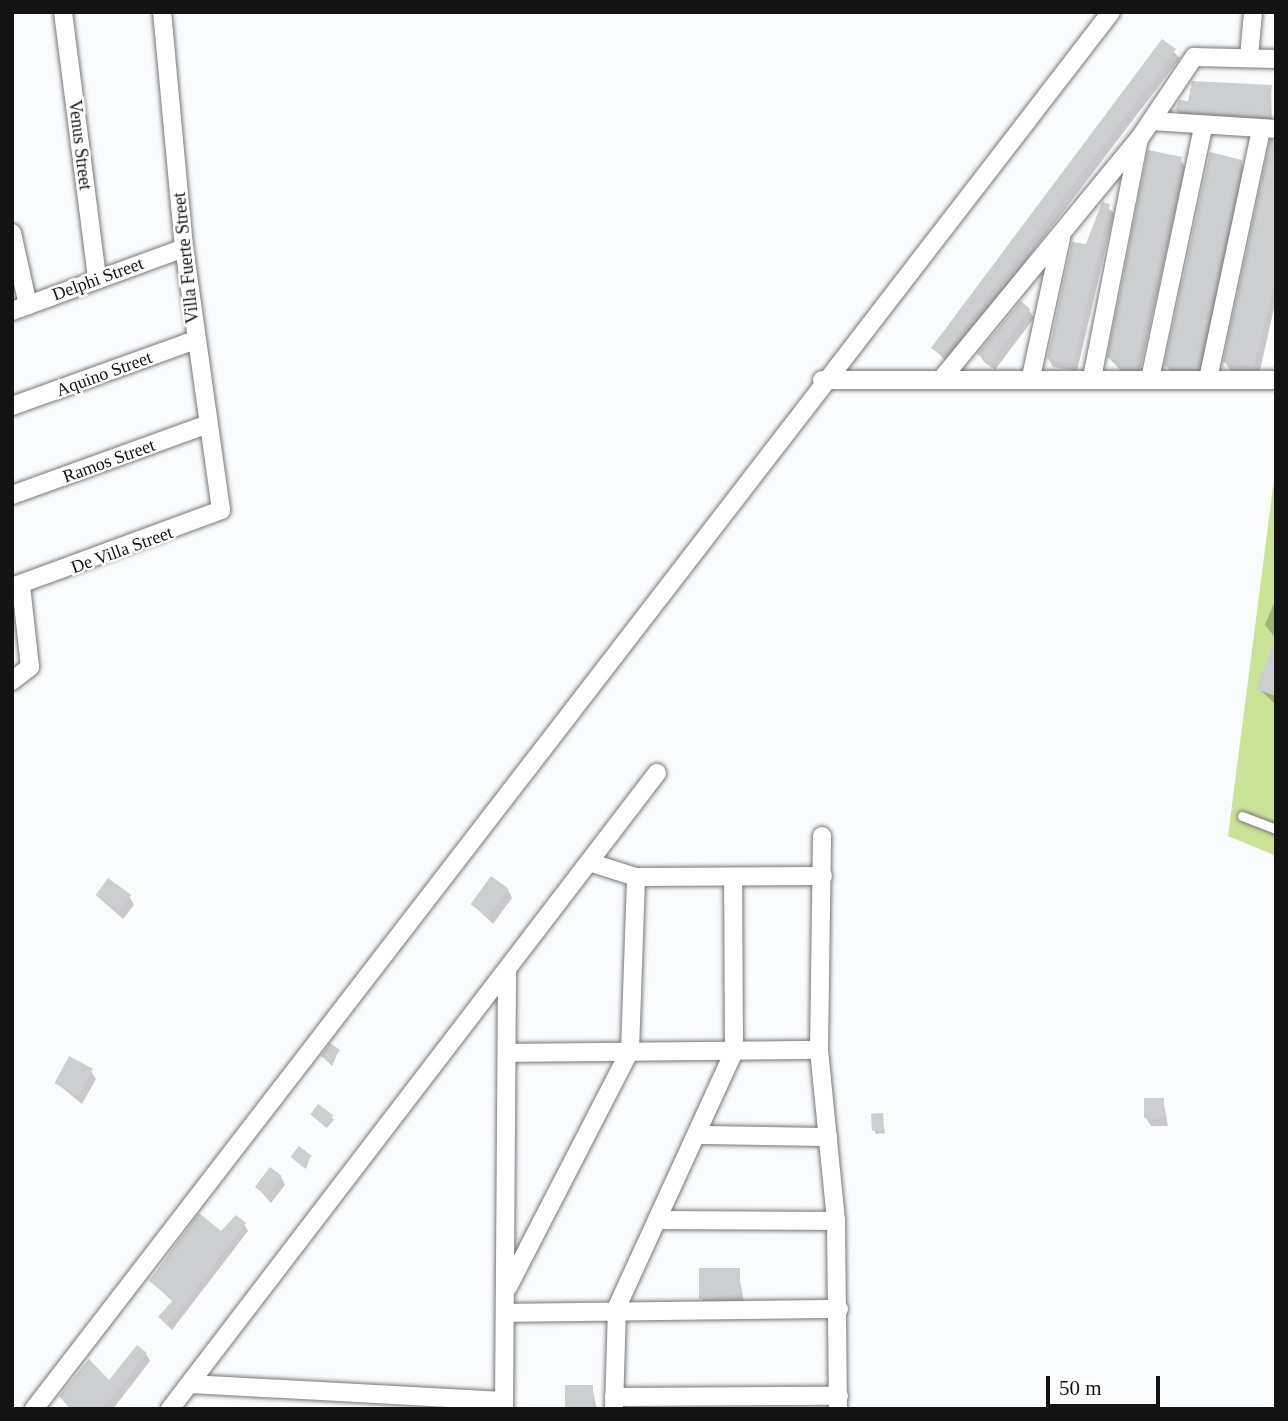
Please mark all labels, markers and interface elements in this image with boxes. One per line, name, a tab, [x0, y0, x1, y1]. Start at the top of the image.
street label: Venus Street	[64, 99, 96, 191]
street label: Villa Fuerte Street	[168, 191, 204, 325]
street label: Delphi Street	[49, 253, 147, 305]
street label: Aquino Street	[53, 347, 155, 401]
street label: Ramos Street	[60, 434, 158, 488]
street label: De Villa Street	[68, 522, 176, 578]
scale bar	[1050, 1362, 1164, 1406]
text: 50 m	[1059, 1376, 1102, 1400]

